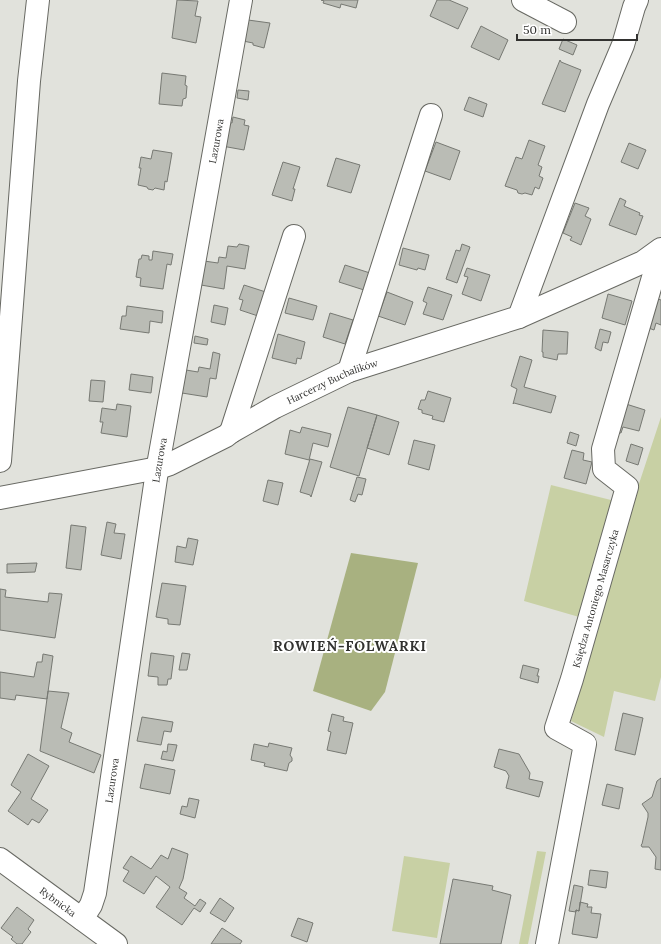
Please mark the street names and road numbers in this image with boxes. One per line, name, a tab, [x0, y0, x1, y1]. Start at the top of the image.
street label: Lazurowa	[205, 118, 226, 165]
street label: Harcerzy Buchalików	[284, 356, 379, 407]
street label: Lazurowa	[149, 437, 169, 483]
street label: Księdza Antoniego Masarczyka	[569, 528, 621, 669]
street label: Lazurowa	[102, 757, 121, 804]
street label: Rybnicka	[37, 884, 79, 919]

